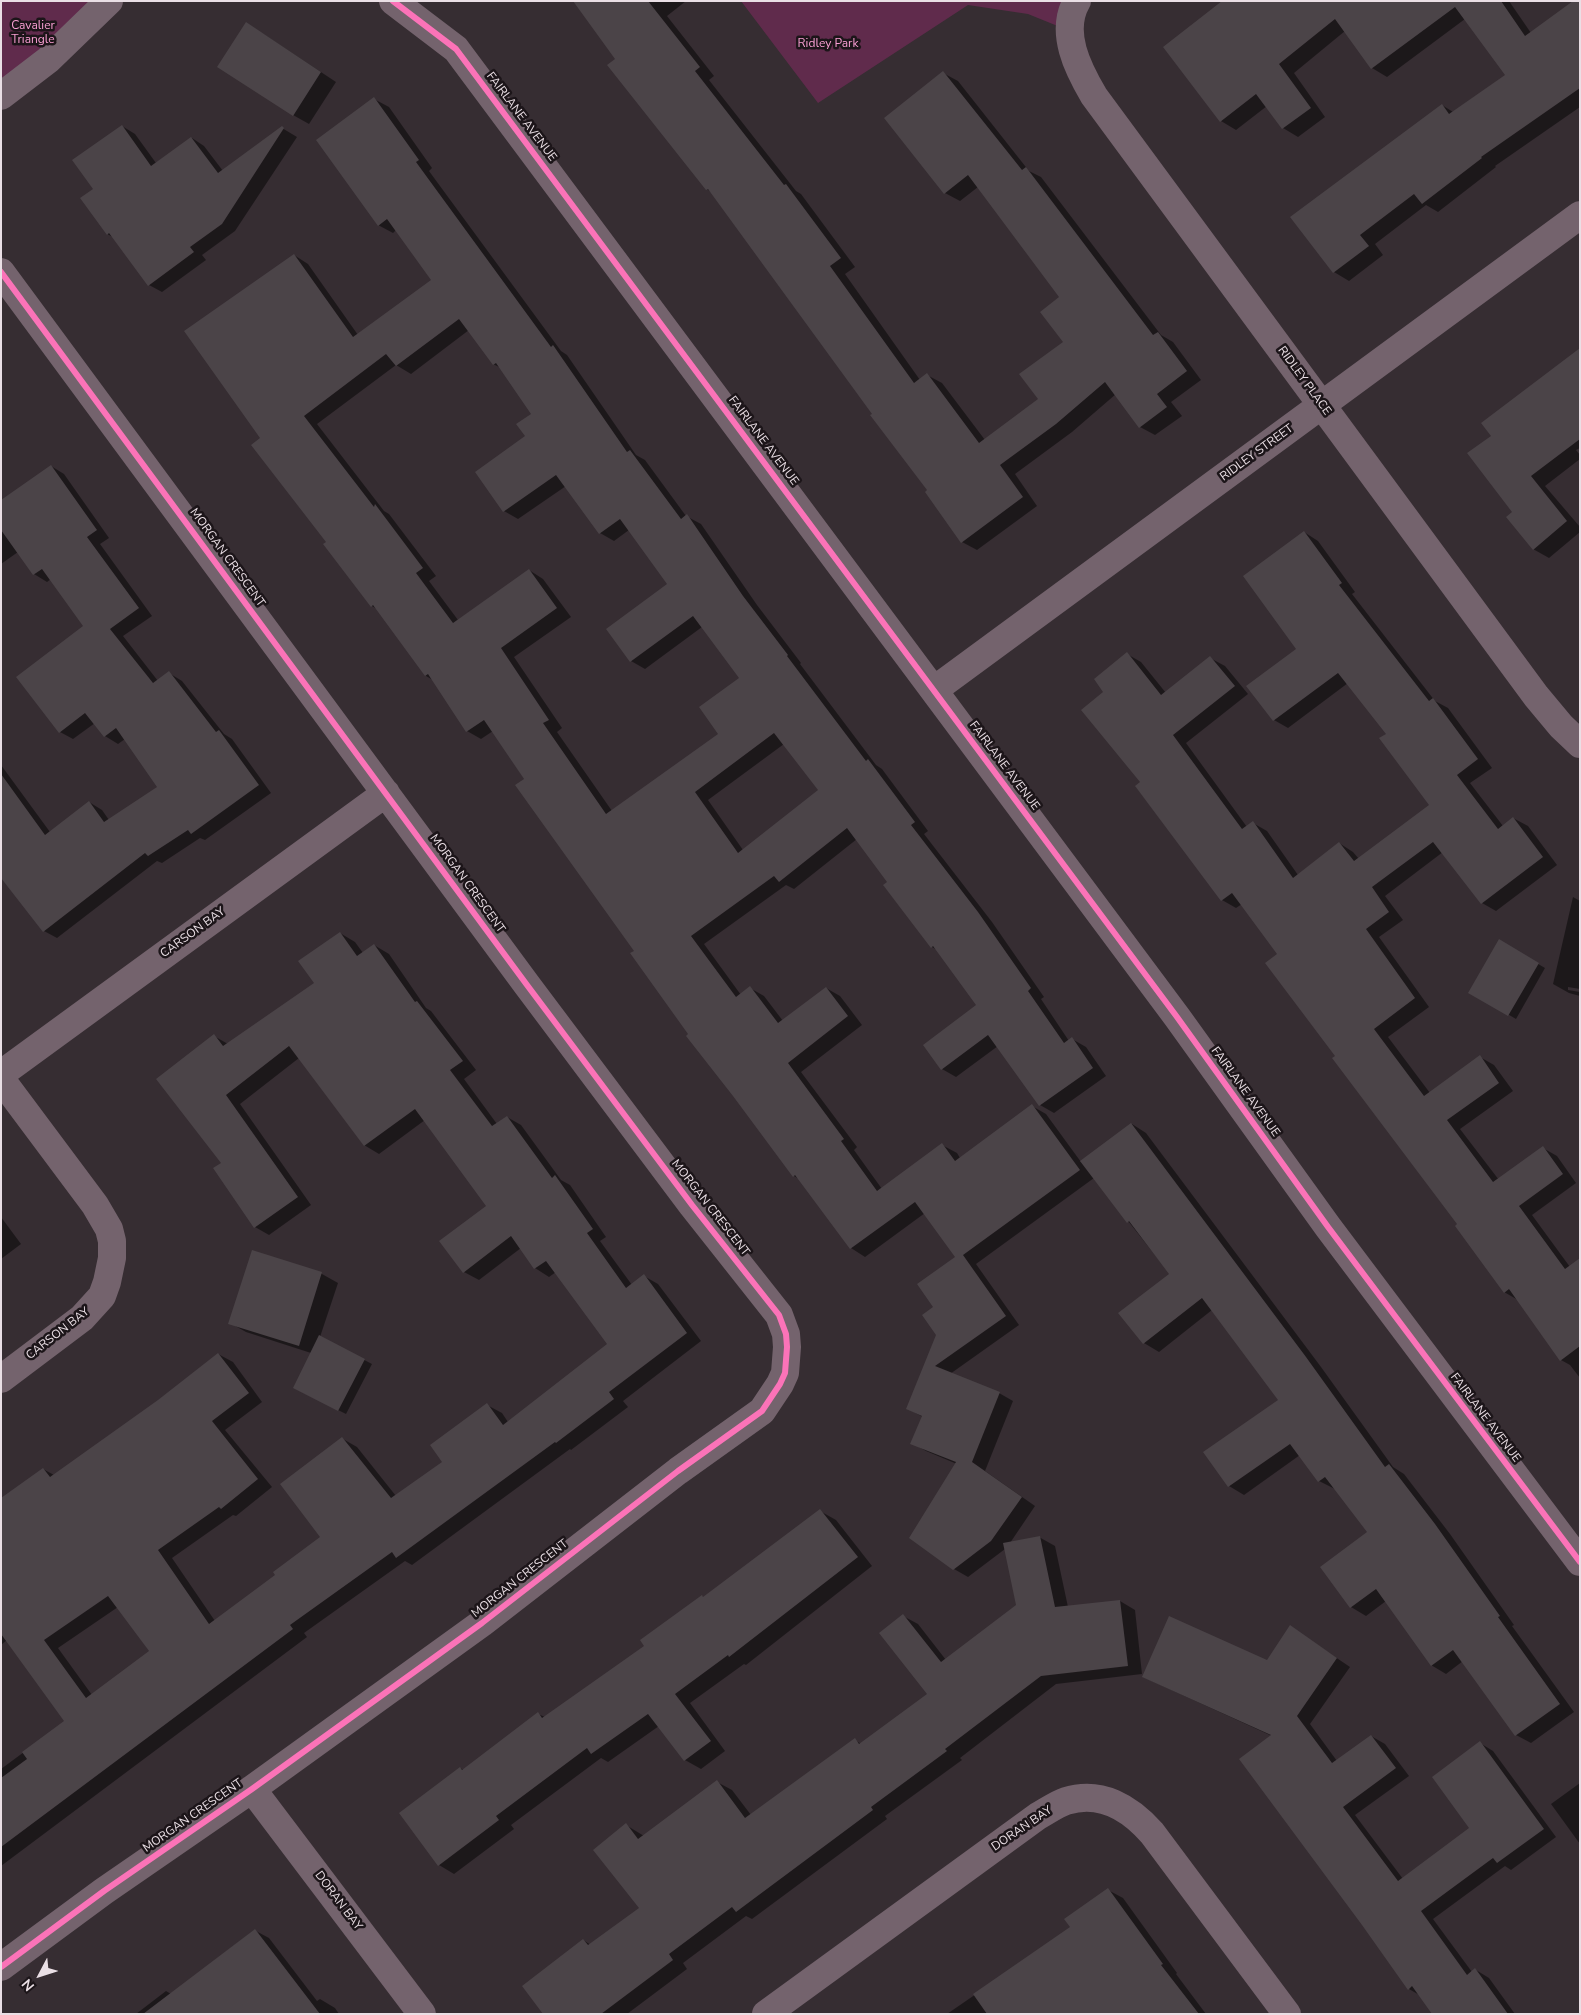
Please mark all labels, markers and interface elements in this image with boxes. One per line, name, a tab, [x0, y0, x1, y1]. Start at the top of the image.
park label: Cavalier Triangle	[11, 19, 55, 47]
park label: Ridley Park	[798, 37, 858, 51]
street label: FAIRLANE AVENUE	[483, 70, 559, 164]
street label: RIDLEY PLACE	[1274, 344, 1334, 418]
street label: FAIRLANE AVENUE	[725, 394, 801, 488]
street label: RIDLEY STREET	[1218, 422, 1296, 484]
street label: MORGAN CRESCENT	[186, 506, 268, 610]
street label: FAIRLANE AVENUE	[966, 719, 1042, 813]
street label: MORGAN CRESCENT	[426, 832, 508, 936]
street label: CARSON BAY	[158, 905, 228, 961]
street label: FAIRLANE AVENUE	[1208, 1044, 1282, 1140]
street label: MORGAN CRESCENT	[668, 1157, 752, 1259]
street label: CARSON BAY	[23, 1305, 93, 1363]
street label: FAIRLANE AVENUE	[1447, 1371, 1523, 1465]
street label: MORGAN CRESCENT	[469, 1537, 571, 1621]
street label: MORGAN CRESCENT	[140, 1776, 246, 1856]
street label: DORAN BAY	[989, 1804, 1055, 1854]
street label: DORAN BAY	[311, 1869, 365, 1933]
north arrow	[15, 1950, 65, 2000]
text: N	[17, 1975, 39, 1995]

